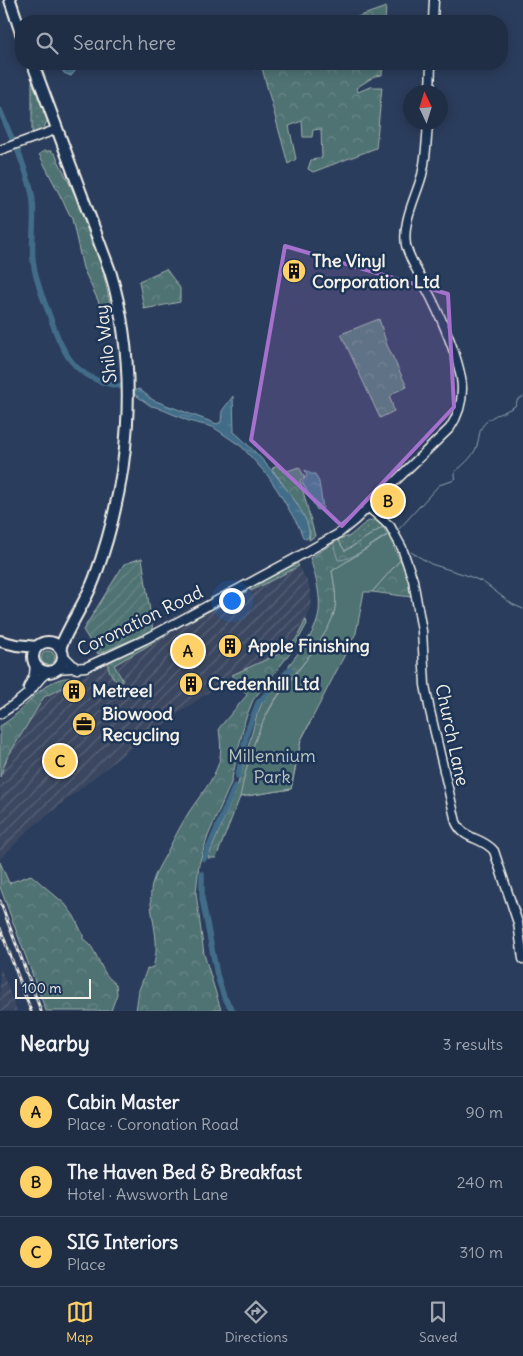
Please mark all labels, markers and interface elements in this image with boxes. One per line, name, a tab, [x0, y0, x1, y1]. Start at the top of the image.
search box	[15, 15, 508, 70]
icon: search	[33, 29, 61, 57]
text: Search here	[73, 31, 176, 55]
north arrow	[403, 85, 448, 130]
place label: The Vinyl Corporation Ltd	[312, 249, 440, 293]
building icon: The Vinyl Corporation Ltd	[281, 258, 307, 284]
street label: Shilo Way	[89, 303, 122, 385]
pin: B	[372, 482, 404, 520]
street label: Coronation Road	[73, 580, 207, 661]
your location	[219, 588, 245, 614]
pin: A	[172, 632, 204, 670]
building icon: Apple Finishing	[217, 633, 243, 659]
place label: Apple Finishing	[248, 634, 370, 657]
building icon: Credenhill Ltd	[178, 671, 204, 697]
place label: Credenhill Ltd	[208, 672, 320, 695]
building icon: Metreel	[61, 678, 87, 704]
place label: Metreel	[92, 679, 152, 702]
street label: Church Lane	[430, 682, 475, 788]
place label: Biowood Recycling	[102, 702, 180, 746]
office icon: Biowood Recycling	[71, 711, 97, 737]
pin: C	[44, 742, 76, 780]
park label: Millennium Park	[228, 744, 316, 788]
scale bar	[15, 976, 91, 999]
text: 100 m	[22, 979, 62, 997]
text: Nearby	[20, 1030, 90, 1057]
text: 3 results	[443, 1034, 503, 1054]
text: Cabin Master	[67, 1090, 179, 1114]
text: A	[31, 1102, 41, 1122]
text: 90 m	[465, 1102, 503, 1122]
text: Place · Coronation Road	[67, 1114, 239, 1134]
text: The Haven Bed & Breakfast	[67, 1160, 302, 1184]
text: B	[31, 1172, 41, 1192]
text: 240 m	[457, 1172, 503, 1192]
text: Hotel · Awsworth Lane	[67, 1184, 228, 1204]
text: SIG Interiors	[67, 1230, 178, 1254]
text: C	[31, 1242, 41, 1262]
text: 310 m	[459, 1242, 503, 1262]
text: Place	[67, 1254, 106, 1274]
tab: Map	[66, 1298, 94, 1346]
tab: Directions	[225, 1298, 288, 1346]
tab: Saved	[419, 1298, 457, 1346]

